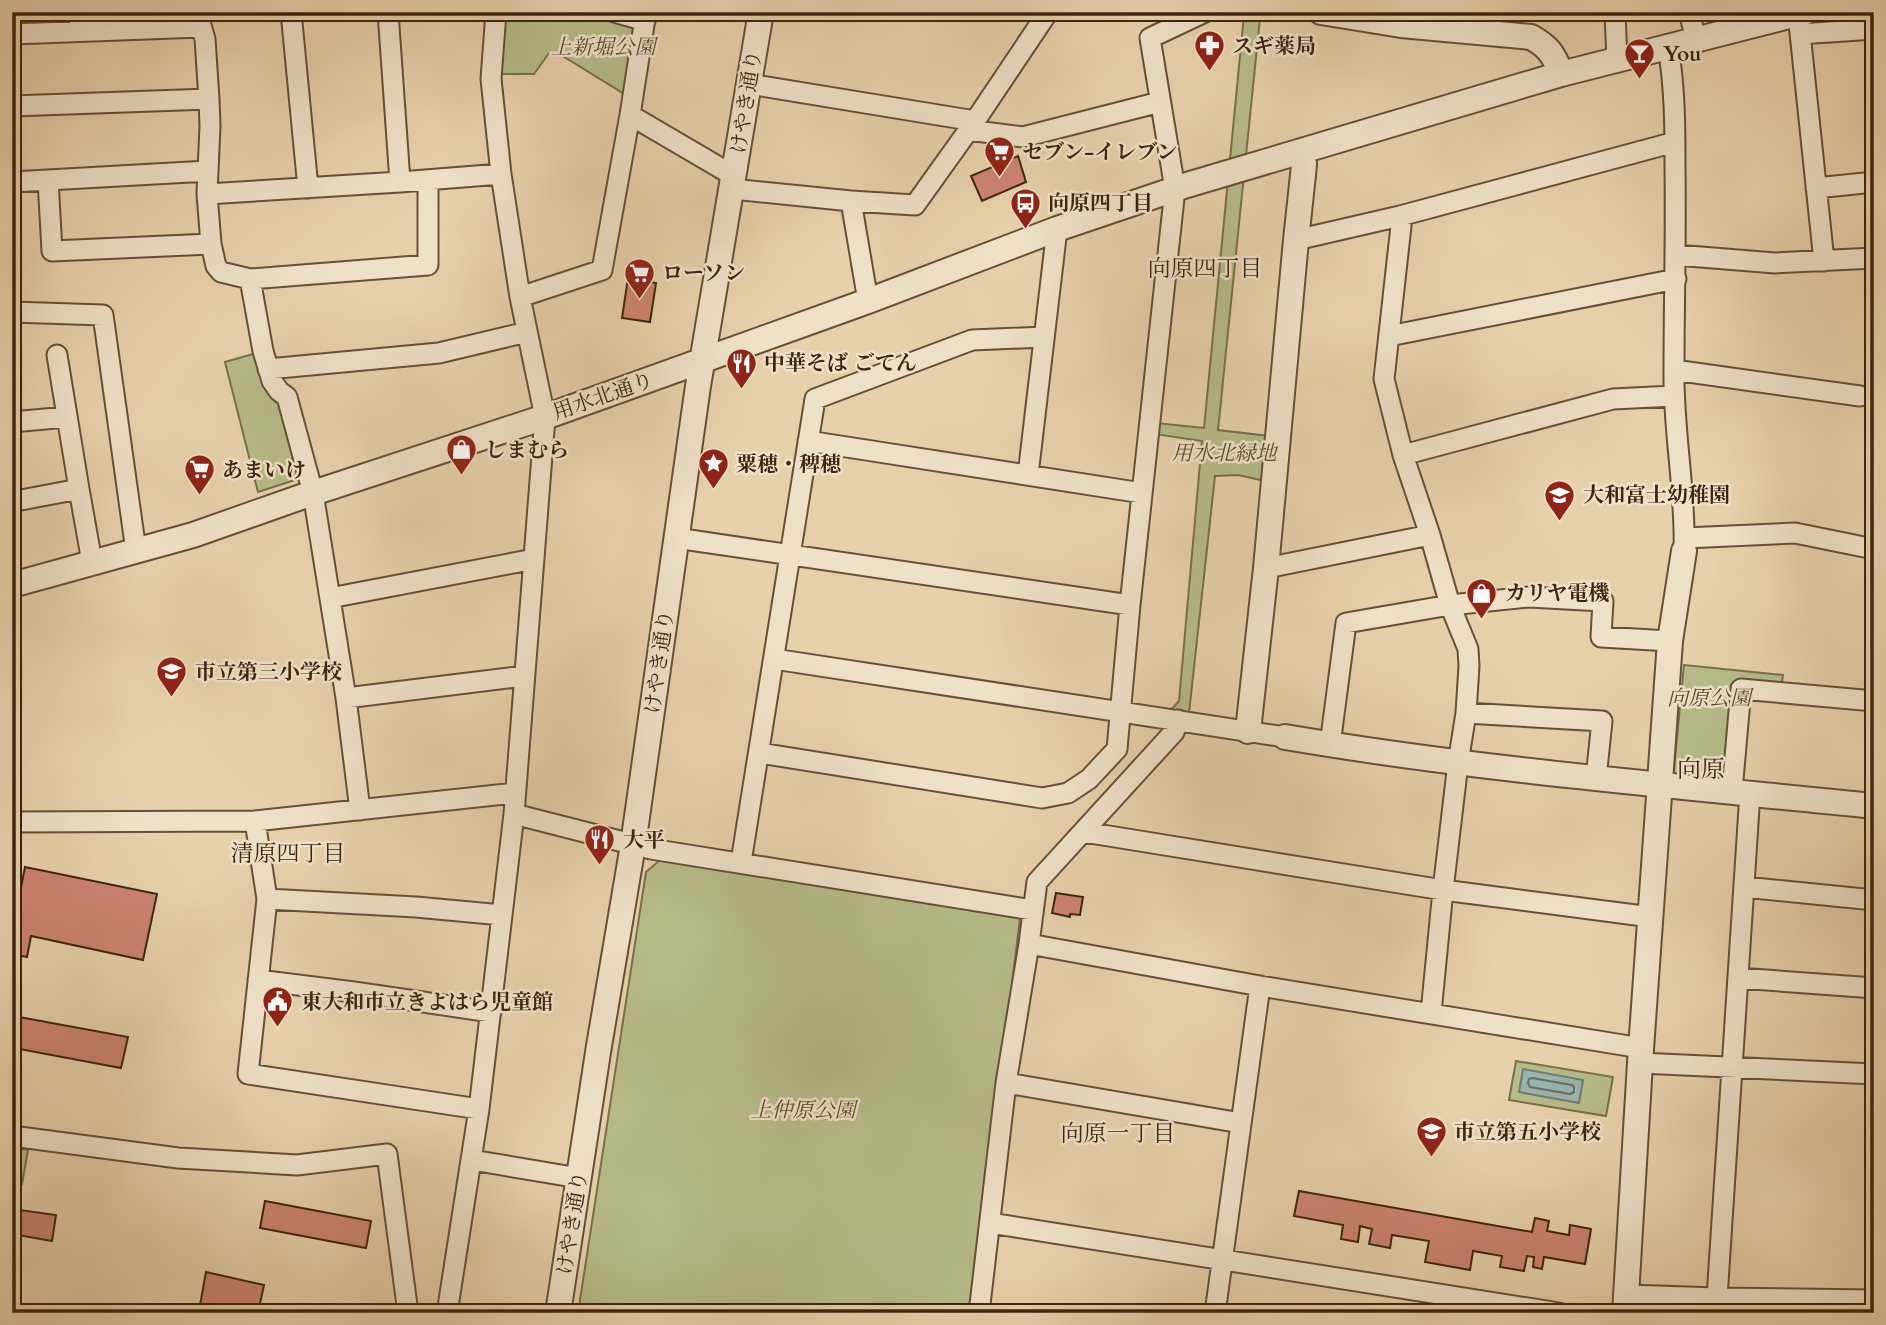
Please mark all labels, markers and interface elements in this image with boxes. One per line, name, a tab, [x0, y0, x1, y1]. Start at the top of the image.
pharmacy icon: スギ薬局	[1192, 29, 1226, 73]
place label: スギ薬局	[1232, 32, 1316, 61]
park label: 上新堀公園	[551, 33, 658, 62]
bar icon: You	[1623, 37, 1657, 81]
place label: You	[1663, 40, 1702, 69]
street label: けやき通り	[724, 48, 769, 156]
supermarket icon: セブン-イレブン	[982, 135, 1016, 179]
place label: セブン-イレブン	[1022, 138, 1177, 167]
bus stop icon: 向原四丁目	[1008, 186, 1042, 230]
place label: 向原四丁目	[1048, 189, 1153, 218]
district label: 向原四丁目	[1148, 253, 1263, 284]
supermarket icon: ローソン	[622, 256, 656, 300]
place label: ローソン	[662, 259, 745, 288]
restaurant icon: 中華そば ごてん	[724, 346, 758, 390]
place label: 中華そば ごてん	[764, 349, 917, 378]
street label: 用水北通り	[549, 366, 658, 427]
shop icon: しまむら	[445, 433, 479, 477]
place label: しまむら	[485, 436, 569, 465]
park label: 用水北緑地	[1172, 439, 1278, 468]
place icon: 粟穂・稗穂	[696, 447, 730, 491]
place label: 粟穂・稗穂	[736, 450, 841, 479]
supermarket icon: あまいけ	[182, 453, 216, 497]
place label: あまいけ	[222, 456, 306, 485]
school or university icon: 大和富士幼稚園	[1543, 478, 1577, 522]
place label: 大和富士幼稚園	[1583, 481, 1730, 510]
shop icon: カリヤ電機	[1465, 576, 1499, 620]
place label: カリヤ電機	[1505, 579, 1610, 608]
street label: けやき通り	[638, 608, 681, 716]
school or university icon: 市立第三小学校	[155, 655, 189, 699]
place label: 市立第三小学校	[195, 658, 342, 687]
park label: 向原公園	[1667, 684, 1754, 713]
district label: 向原	[1677, 753, 1725, 786]
restaurant icon: 大平	[583, 823, 617, 867]
place label: 大平	[623, 826, 665, 855]
district label: 清原四丁目	[231, 838, 346, 869]
public building icon: 東大和市立きよはら児童館	[261, 985, 295, 1029]
place label: 東大和市立きよはら児童館	[301, 988, 553, 1017]
park label: 上仲原公園	[751, 1096, 858, 1125]
school or university icon: 市立第五小学校	[1414, 1115, 1448, 1159]
district label: 向原一丁目	[1061, 1118, 1176, 1149]
place label: 市立第五小学校	[1454, 1118, 1601, 1147]
street label: けやき通り	[550, 1169, 595, 1277]

